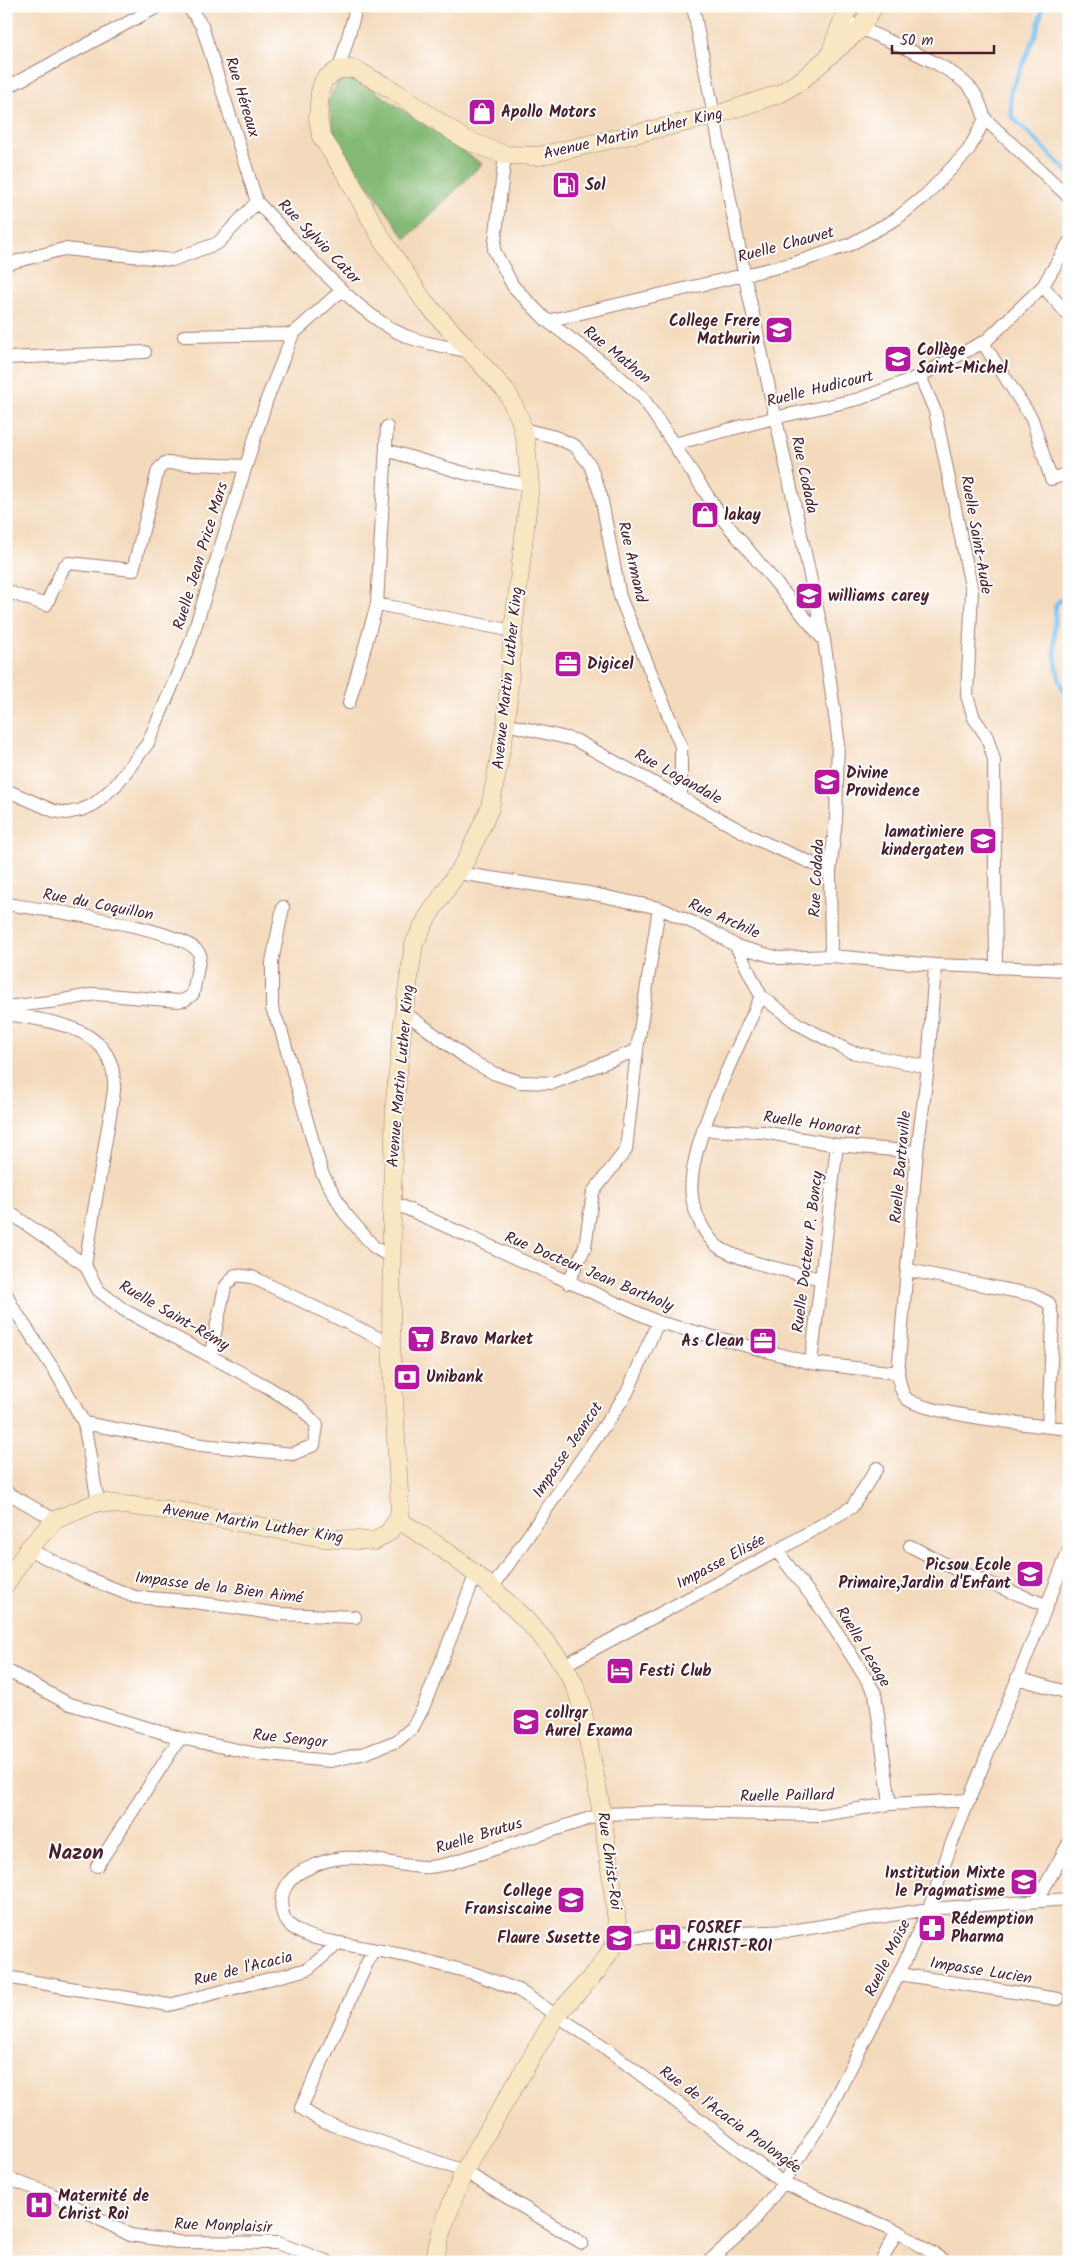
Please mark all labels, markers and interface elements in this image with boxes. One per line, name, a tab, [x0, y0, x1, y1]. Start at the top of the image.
scale bar	[892, 22, 995, 54]
text: 50 m	[900, 29, 934, 53]
street label: Rue Héreaux	[218, 54, 266, 141]
shop icon: Apollo Motors	[467, 97, 497, 127]
place label: Apollo Motors	[501, 100, 597, 125]
street label: Avenue Martin Luther King	[541, 101, 725, 167]
fuel station icon: Sol	[551, 170, 581, 200]
place label: Sol	[585, 173, 606, 198]
street label: Rue Sylvio Cator	[272, 194, 368, 292]
street label: Ruelle Chauvet	[735, 220, 838, 270]
place label: College Frere Mathurin	[669, 309, 760, 352]
school or university icon: College Frere Mathurin	[764, 315, 794, 345]
street label: Rue Mathon	[578, 320, 656, 390]
place label: Collège Saint-Michel	[917, 338, 1009, 381]
school or university icon: Collège Saint-Michel	[883, 344, 913, 374]
street label: Ruelle Hudicourt	[764, 363, 877, 414]
street label: Rue Codada	[784, 434, 824, 516]
street label: Ruelle Saint-Aude	[953, 474, 999, 596]
street label: Ruelle Jean Price Mars	[167, 479, 235, 633]
shop icon: lakay	[690, 500, 720, 530]
place label: lakay	[724, 503, 761, 528]
street label: Rue Armand	[611, 519, 654, 606]
school or university icon: williams carey	[794, 581, 824, 611]
place label: williams carey	[828, 584, 930, 609]
street label: Avenue Martin Luther King	[486, 585, 530, 771]
office icon: Digicel	[553, 649, 583, 679]
place label: Digicel	[587, 652, 634, 677]
street label: Rue Logandale	[630, 743, 726, 811]
place label: Divine Providence	[846, 761, 920, 804]
school or university icon: Divine Providence	[812, 767, 842, 797]
place label: lamatiniere kindergaten	[881, 820, 964, 863]
school or university icon: lamatiniere kindergaten	[968, 826, 998, 856]
street label: Rue Codada	[802, 838, 832, 918]
street label: Rue du Coquillon	[40, 882, 156, 928]
street label: Rue Archile	[684, 892, 764, 946]
street label: Avenue Martin Luther King	[381, 984, 421, 1168]
street label: Ruelle Honorat	[762, 1105, 863, 1143]
street label: Ruelle Bartraville	[884, 1109, 918, 1225]
street label: Ruelle Docteur P. Boncy	[786, 1169, 830, 1334]
street label: Rue Docteur Jean Bartholy	[500, 1225, 678, 1319]
street label: Ruelle Saint-Rémy	[114, 1274, 234, 1358]
supermarket icon: Bravo Market	[406, 1324, 436, 1354]
office icon: As Clean	[748, 1326, 778, 1356]
place label: Bravo Market	[440, 1327, 534, 1352]
place label: As Clean	[681, 1329, 744, 1354]
bank icon: Unibank	[392, 1362, 422, 1392]
place label: Unibank	[426, 1365, 484, 1390]
street label: Impasse Jeancot	[526, 1396, 610, 1503]
street label: Avenue Martin Luther King	[160, 1497, 346, 1551]
street label: Impasse Elisée	[672, 1528, 770, 1596]
place label: Picsou Ecole Primaire,Jardin d'Enfant	[838, 1553, 1012, 1596]
school or university icon: Picsou Ecole Primaire,Jardin d'Enfant	[1015, 1559, 1045, 1589]
street label: Impasse de la Bien Aimé	[134, 1565, 305, 1611]
street label: Ruelle Lesage	[829, 1602, 897, 1692]
hotel icon: Festi Club	[605, 1656, 635, 1686]
place label: Festi Club	[639, 1659, 711, 1684]
place label: collrgr Aurel Exama	[545, 1701, 633, 1744]
school or university icon: collrgr Aurel Exama	[511, 1707, 541, 1737]
street label: Rue Sengor	[251, 1723, 330, 1756]
street label: Ruelle Paillard	[740, 1783, 835, 1809]
street label: Rue Christ-Roi	[590, 1810, 628, 1913]
street label: Ruelle Brutus	[433, 1811, 526, 1861]
district label: Nazon	[48, 1837, 104, 1870]
place label: Institution Mixte le Pragmatisme	[885, 1861, 1005, 1904]
school or university icon: Institution Mixte le Pragmatisme	[1009, 1867, 1039, 1897]
place label: College Fransiscaine	[465, 1879, 552, 1922]
school or university icon: College Fransiscaine	[556, 1885, 586, 1915]
place label: Rédemption Pharma	[951, 1907, 1034, 1950]
pharmacy icon: Rédemption Pharma	[917, 1913, 947, 1943]
street label: Ruelle Moïse	[858, 1915, 918, 2001]
place label: FOSREF CHRIST-ROI	[687, 1916, 772, 1959]
hospital icon: FOSREF CHRIST-ROI	[653, 1922, 683, 1952]
school or university icon: Flaure Susette	[604, 1923, 634, 1953]
place label: Flaure Susette	[497, 1926, 600, 1951]
street label: Rue de l'Acacia	[191, 1945, 295, 1993]
street label: Impasse Lucien	[928, 1951, 1034, 1991]
street label: Rue de l'Acacia Prolongée	[654, 2060, 806, 2180]
place label: Maternité de Christ Roi	[58, 2184, 149, 2227]
hospital icon: Maternité de Christ Roi	[24, 2190, 54, 2220]
street label: Rue Monplaisir	[174, 2212, 274, 2240]

